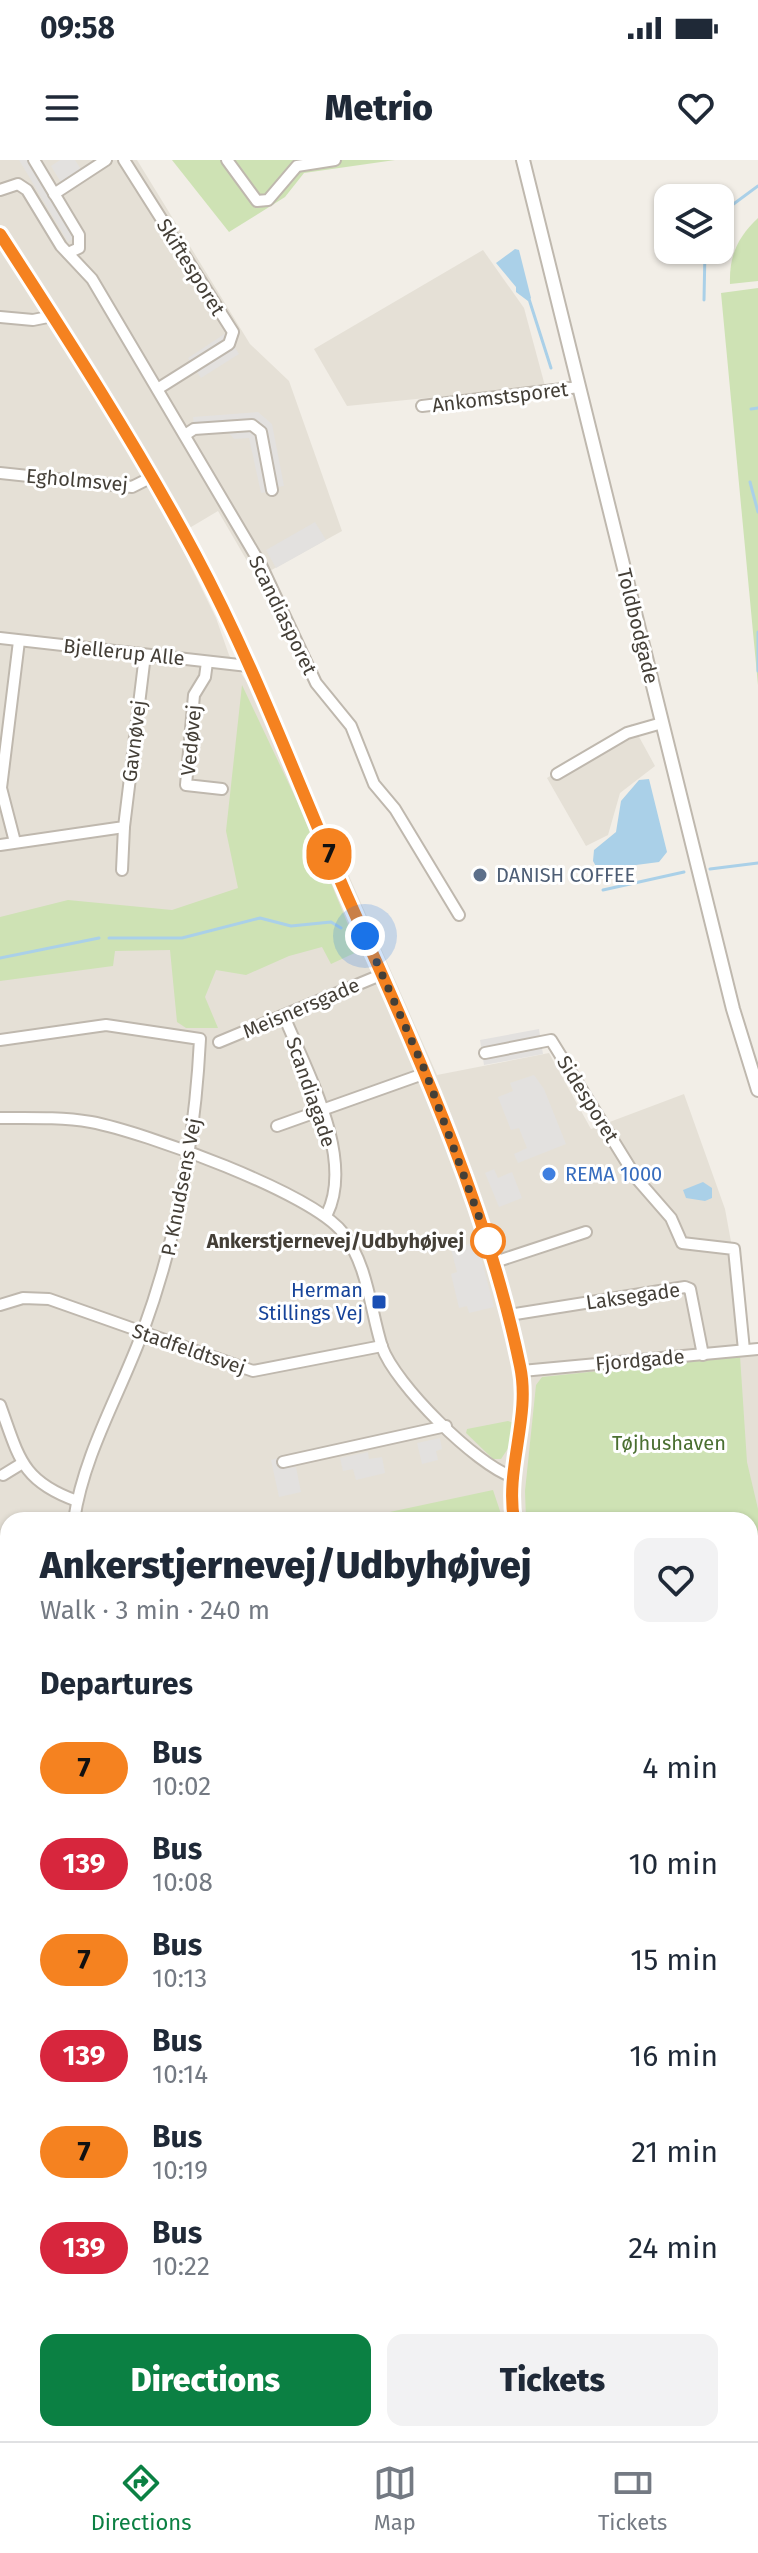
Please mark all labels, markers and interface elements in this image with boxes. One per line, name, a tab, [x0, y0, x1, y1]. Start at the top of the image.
text: 09:58	[40, 10, 115, 46]
icon: menu	[40, 86, 84, 130]
text: Metrio	[325, 86, 433, 130]
icon: heart	[674, 86, 718, 130]
map controls	[654, 184, 734, 264]
button: layers	[654, 184, 734, 264]
street label: Skiftesporet	[152, 214, 231, 320]
street label: Ankomstsporet	[431, 377, 570, 417]
street label: Egholmsvej	[25, 464, 129, 496]
street label: Scandiasporet	[244, 552, 322, 679]
street label: Toldbodgade	[612, 566, 664, 686]
street label: Bjellerup Alle	[62, 634, 186, 670]
street label: Gavnøvej	[117, 699, 151, 783]
street label: Vedøvej	[176, 703, 206, 777]
line badge: 7	[303, 828, 355, 880]
text: 7	[322, 837, 336, 870]
place label: DANISH COFFEE	[496, 863, 635, 887]
marker: DANISH COFFEE	[471, 866, 489, 884]
your location	[345, 916, 385, 956]
street label: Meisnersgade	[239, 973, 363, 1043]
street label: Scandiagade	[281, 1034, 341, 1150]
street label: Sidesporet	[552, 1051, 624, 1147]
street label: P. Knudsens Vej	[156, 1116, 206, 1258]
place label: REMA 1000	[565, 1162, 662, 1186]
marker: REMA 1000	[540, 1165, 558, 1183]
marker: Ankerstjernevej/Udbyhøjvej	[471, 1224, 505, 1258]
place label: Ankerstjernevej/Udbyhøjvej	[206, 1229, 464, 1253]
place label: Herman Stillings Vej	[258, 1278, 363, 1325]
street label: Laksegade	[584, 1278, 682, 1314]
marker: Herman Stillings Vej	[370, 1293, 388, 1311]
street label: Stadfeldtsvej	[129, 1318, 249, 1380]
street label: Fjordgade	[594, 1344, 686, 1376]
park label: Tøjhushaven	[612, 1431, 726, 1455]
button: heart	[634, 1538, 718, 1622]
text: Ankerstjernevej/Udbyhøjvej	[40, 1542, 531, 1588]
text: Walk · 3 min · 240 m	[40, 1595, 270, 1626]
text: Departures	[40, 1666, 193, 1702]
text: Bus	[152, 1735, 202, 1771]
text: 4 min	[642, 1750, 718, 1786]
text: 7	[77, 1751, 91, 1784]
text: 10:02	[152, 1771, 211, 1802]
text: Bus	[152, 1831, 202, 1867]
text: 10 min	[629, 1846, 718, 1882]
text: 139	[63, 1847, 105, 1880]
text: 10:08	[152, 1867, 213, 1898]
text: Bus	[152, 1927, 202, 1963]
text: 15 min	[630, 1942, 718, 1978]
text: 7	[77, 1943, 91, 1976]
text: 10:13	[152, 1963, 207, 1994]
text: Bus	[152, 2023, 202, 2059]
text: 16 min	[629, 2038, 718, 2074]
text: 139	[63, 2039, 105, 2072]
text: 10:14	[152, 2059, 208, 2090]
text: Bus	[152, 2119, 202, 2155]
text: 21 min	[631, 2134, 718, 2170]
text: 7	[77, 2135, 91, 2168]
text: 10:19	[152, 2155, 208, 2186]
text: Bus	[152, 2215, 202, 2251]
text: 24 min	[628, 2230, 718, 2266]
text: 139	[63, 2231, 105, 2264]
text: 10:22	[152, 2251, 210, 2282]
button: Directions	[40, 2334, 371, 2426]
button: Tickets	[387, 2334, 718, 2426]
tab: Directions	[91, 2461, 192, 2536]
tab: Map	[373, 2461, 417, 2536]
tab: Tickets	[598, 2461, 667, 2536]

